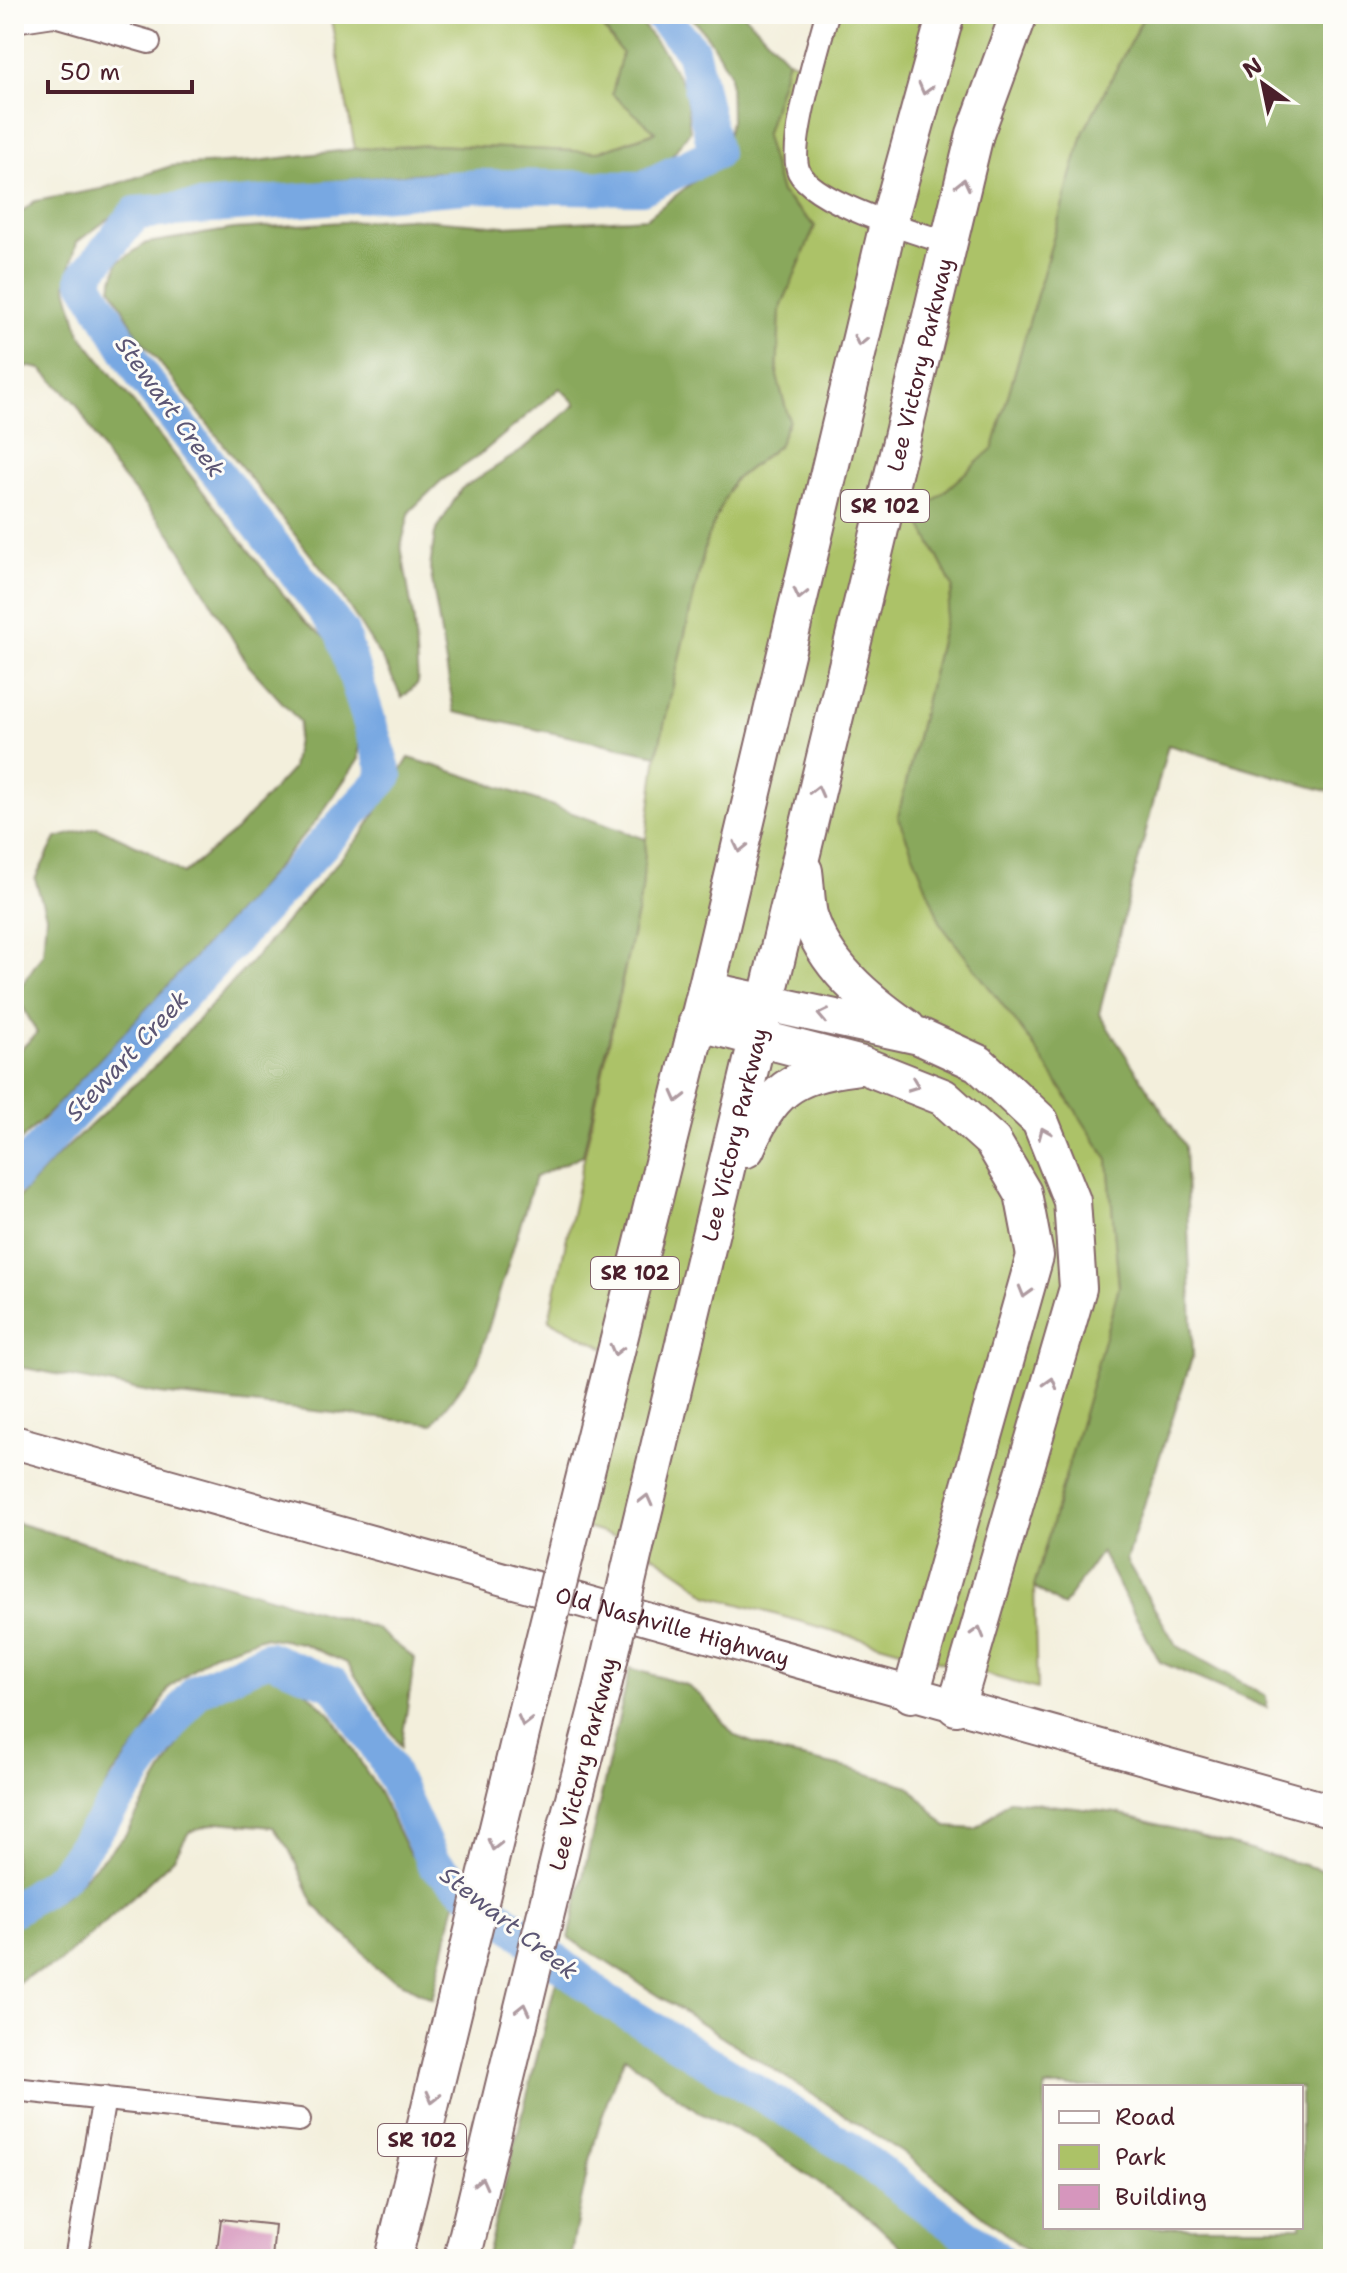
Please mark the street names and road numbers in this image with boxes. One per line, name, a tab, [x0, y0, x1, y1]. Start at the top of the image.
street label: Lee Victory Parkway	[880, 255, 959, 474]
road number: SR 102	[841, 490, 929, 522]
street label: Lee Victory Parkway	[695, 1025, 774, 1244]
road number: SR 102	[591, 1257, 679, 1289]
street label: Old Nashville Highway	[552, 1580, 793, 1673]
street label: Lee Victory Parkway	[542, 1654, 624, 1874]
road number: SR 102	[378, 2124, 466, 2156]

